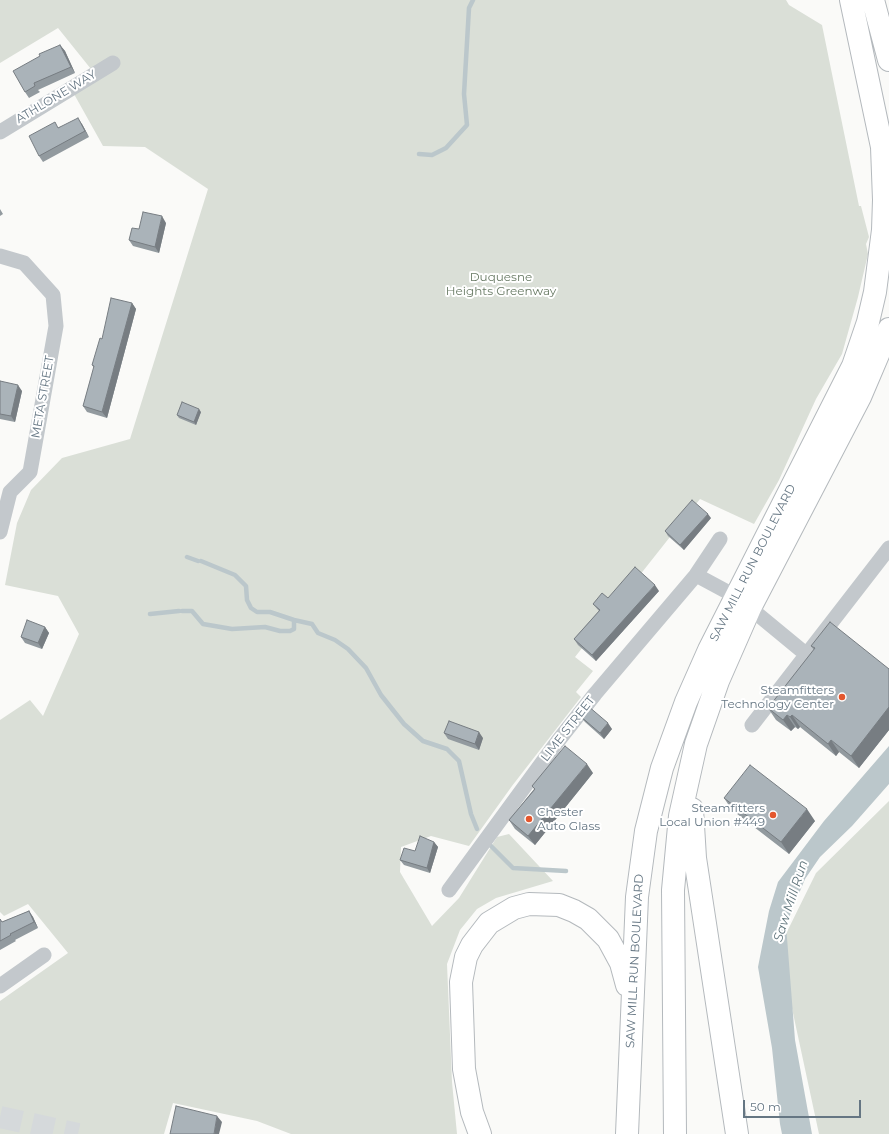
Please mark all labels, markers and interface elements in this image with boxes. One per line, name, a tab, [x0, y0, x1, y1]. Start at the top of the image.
street label: ATHLONE WAY	[13, 67, 99, 127]
park label: Duquesne Heights Greenway	[446, 270, 556, 298]
street label: META STREET	[29, 355, 57, 439]
street label: SAW MILL RUN BOULEVARD	[707, 482, 799, 644]
place label: Steamfitters Technology Center	[721, 683, 834, 711]
marker: Steamfitters Technology Center	[837, 692, 847, 702]
street label: LIME STREET	[538, 693, 598, 765]
place label: Steamfitters Local Union #449	[659, 801, 765, 829]
place label: Chester Auto Glass	[537, 805, 600, 833]
marker: Steamfitters Local Union #449	[768, 810, 778, 820]
marker: Chester Auto Glass	[524, 814, 534, 824]
water label: Saw Mill Run	[770, 858, 812, 944]
street label: SAW MILL RUN BOULEVARD	[623, 874, 647, 1048]
scale bar	[745, 1092, 863, 1118]
text: 50 m	[750, 1099, 781, 1114]

